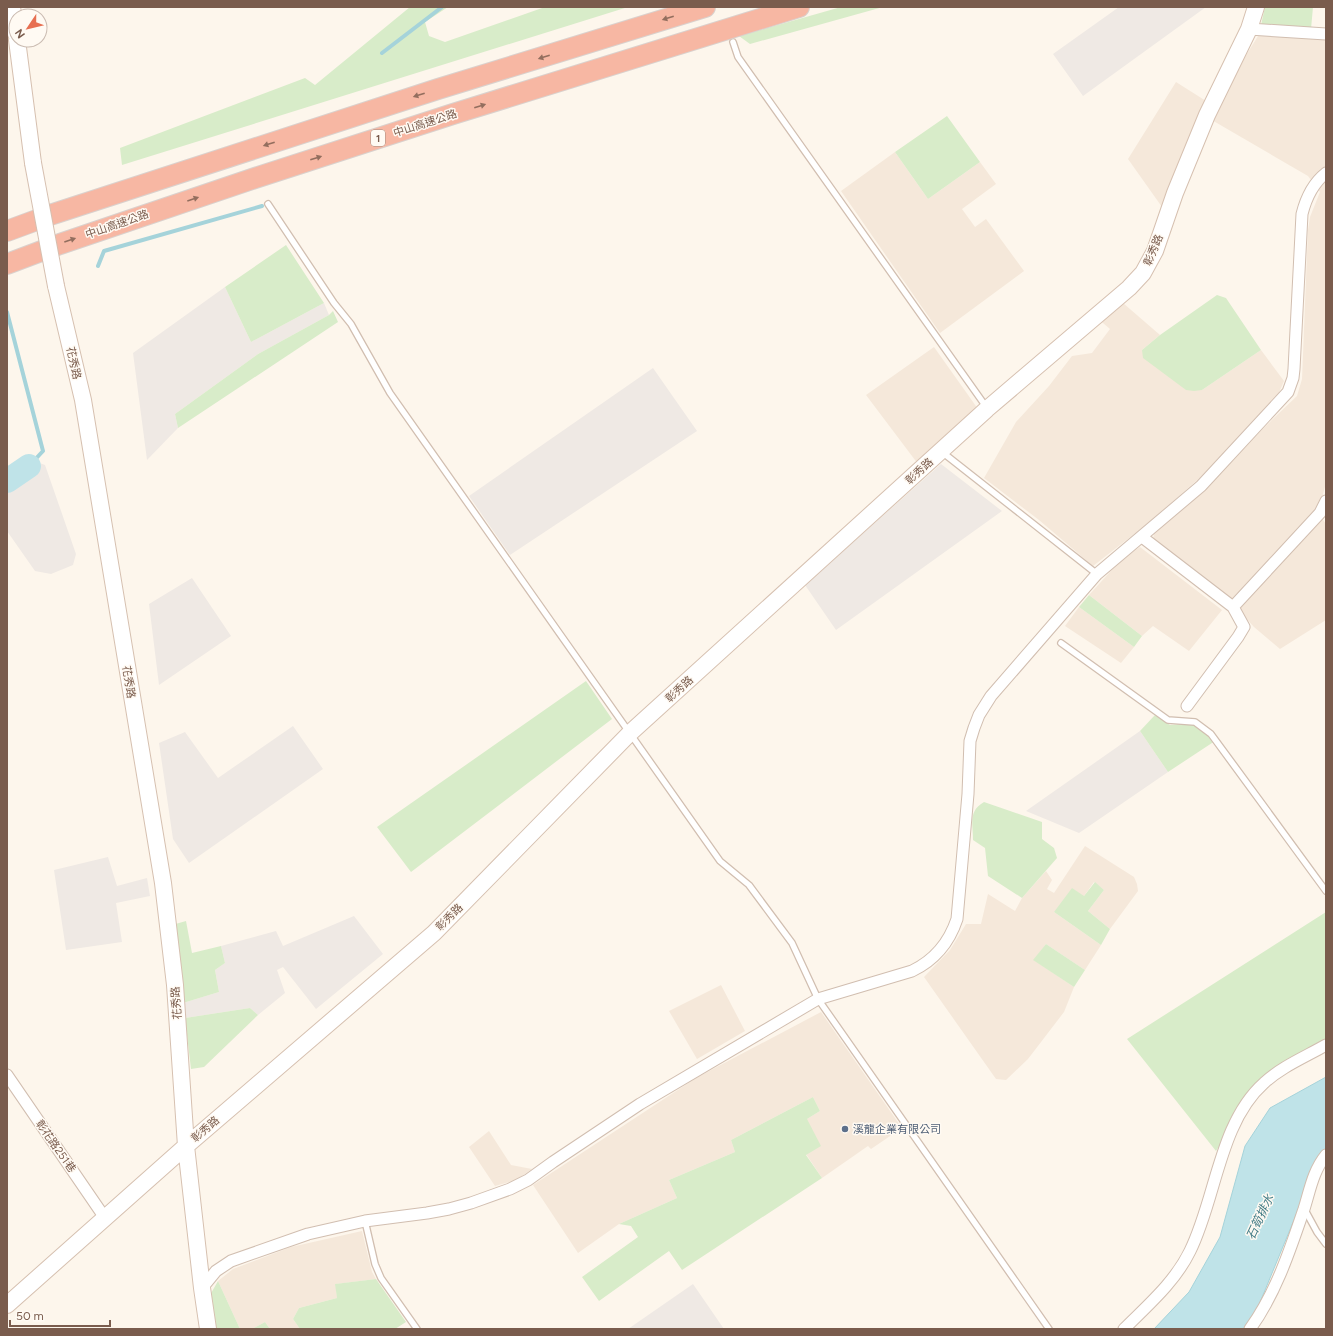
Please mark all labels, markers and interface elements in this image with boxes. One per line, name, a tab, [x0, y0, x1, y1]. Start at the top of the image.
north arrow	[8, 8, 48, 48]
one-way arrow	[662, 16, 674, 22]
text: N	[12, 26, 28, 41]
one-way arrow	[537, 54, 549, 60]
one-way arrow	[413, 92, 425, 98]
one-way arrow	[475, 103, 487, 109]
street label: 中山高速公路	[392, 107, 459, 140]
road number: 1	[371, 130, 385, 146]
one-way arrow	[263, 141, 275, 147]
one-way arrow	[311, 155, 323, 161]
one-way arrow	[187, 196, 199, 202]
street label: 中山高速公路	[84, 208, 150, 241]
street label: 彰秀路	[1141, 232, 1166, 268]
one-way arrow	[64, 237, 76, 243]
street label: 花秀路	[63, 346, 84, 381]
street label: 彰秀路	[903, 456, 936, 487]
street label: 花秀路	[120, 665, 138, 699]
street label: 彰秀路	[663, 674, 696, 705]
street label: 彰秀路	[433, 901, 466, 934]
street label: 花秀路	[169, 986, 184, 1020]
street label: 彰秀路	[189, 1114, 222, 1145]
street label: 彰花路251巷	[33, 1118, 78, 1175]
place label: 溪龍企業有限公司	[853, 1123, 941, 1136]
marker: 溪龍企業有限公司	[840, 1124, 850, 1134]
water label: 石筍排水	[1244, 1191, 1277, 1242]
scale bar	[10, 1302, 110, 1328]
text: 50 m	[16, 1309, 44, 1323]

